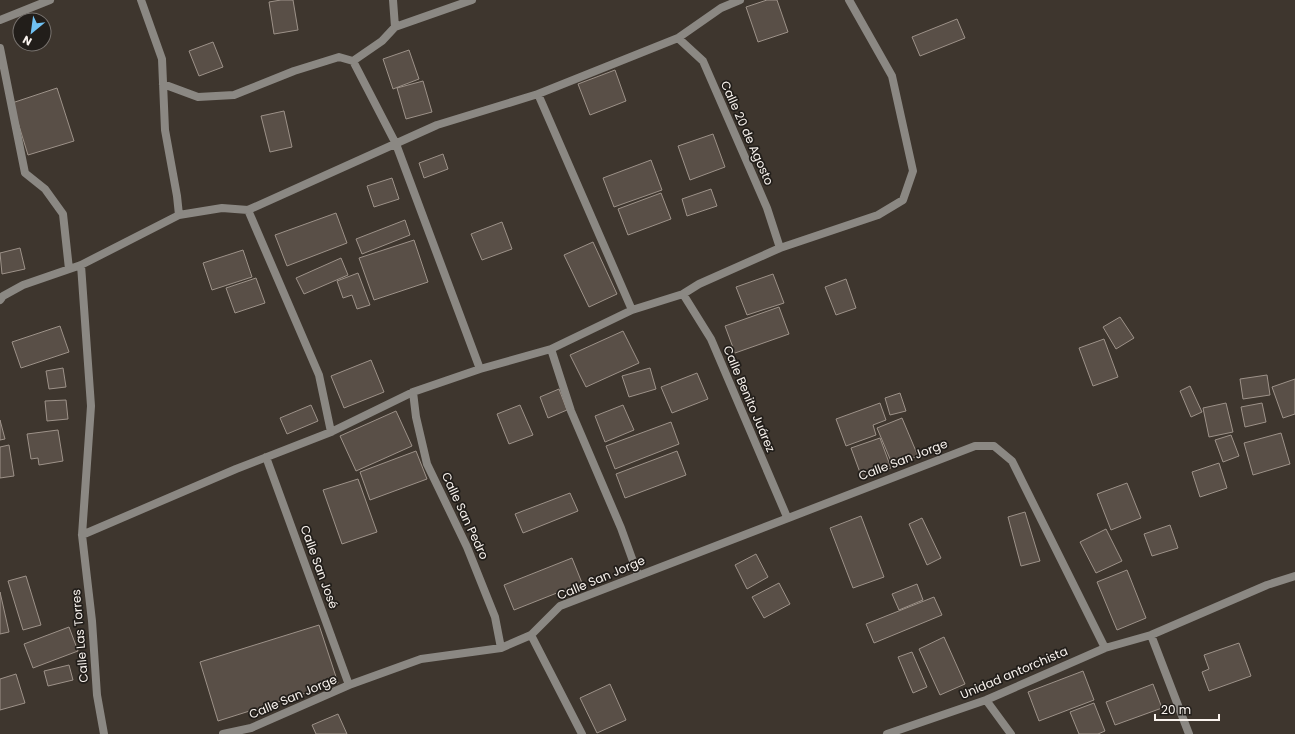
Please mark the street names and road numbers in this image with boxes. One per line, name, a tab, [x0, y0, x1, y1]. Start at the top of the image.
street label: Calle 20 de Agosto	[717, 78, 778, 188]
street label: Calle Benito Juárez	[719, 343, 780, 455]
street label: Calle San Jorge	[856, 435, 950, 484]
street label: Calle San Pedro	[438, 469, 493, 563]
street label: Calle San José	[296, 523, 342, 611]
street label: Calle San Jorge	[554, 551, 647, 604]
street label: Calle Las Torres	[67, 589, 92, 683]
street label: Unidad antorchista	[957, 642, 1070, 703]
street label: Calle San Jorge	[246, 670, 339, 723]

